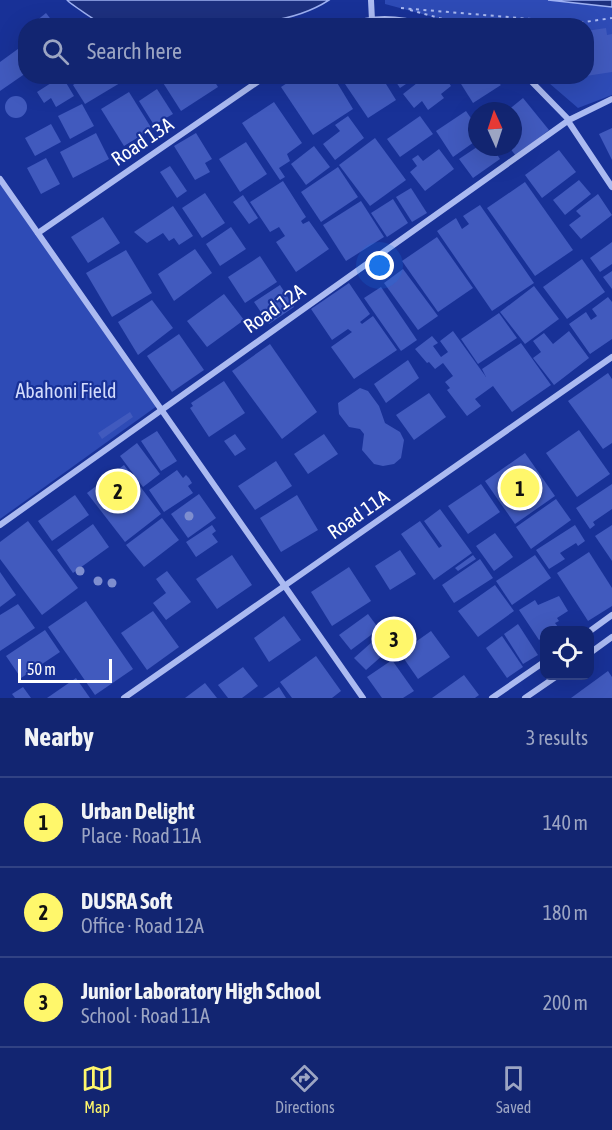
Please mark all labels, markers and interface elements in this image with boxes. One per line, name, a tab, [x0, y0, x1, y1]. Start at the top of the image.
search box	[18, 18, 594, 84]
icon: search	[39, 35, 72, 68]
text: Search here	[87, 38, 182, 64]
north arrow	[468, 102, 522, 156]
street label: Road 13A	[107, 112, 177, 170]
your location	[365, 251, 394, 280]
street label: Road 12A	[239, 279, 309, 337]
park label: Abahoni Field	[15, 379, 117, 402]
pin: 1	[500, 466, 540, 510]
pin: 2	[98, 468, 138, 514]
street label: Road 11A	[323, 485, 393, 543]
pin: 3	[374, 616, 414, 662]
map controls	[540, 626, 594, 680]
button: locate	[540, 626, 594, 680]
scale bar	[18, 656, 112, 684]
text: 50 m	[27, 660, 56, 678]
text: Nearby	[24, 722, 94, 752]
text: 3 results	[526, 726, 588, 749]
text: Urban Delight	[81, 798, 194, 824]
text: 1	[39, 811, 48, 834]
text: 140 m	[543, 811, 588, 834]
text: Place · Road 11A	[81, 824, 201, 847]
text: DUSRA Soft	[81, 888, 172, 914]
text: 2	[39, 901, 48, 924]
text: 180 m	[543, 901, 588, 924]
text: Office · Road 12A	[81, 914, 204, 937]
text: Junior Laboratory High School	[81, 978, 321, 1004]
text: 3	[39, 991, 48, 1014]
text: 200 m	[543, 991, 588, 1014]
text: School · Road 11A	[81, 1004, 210, 1027]
tab: Map	[81, 1062, 114, 1116]
tab: Directions	[275, 1062, 335, 1116]
tab: Saved	[496, 1062, 531, 1116]

